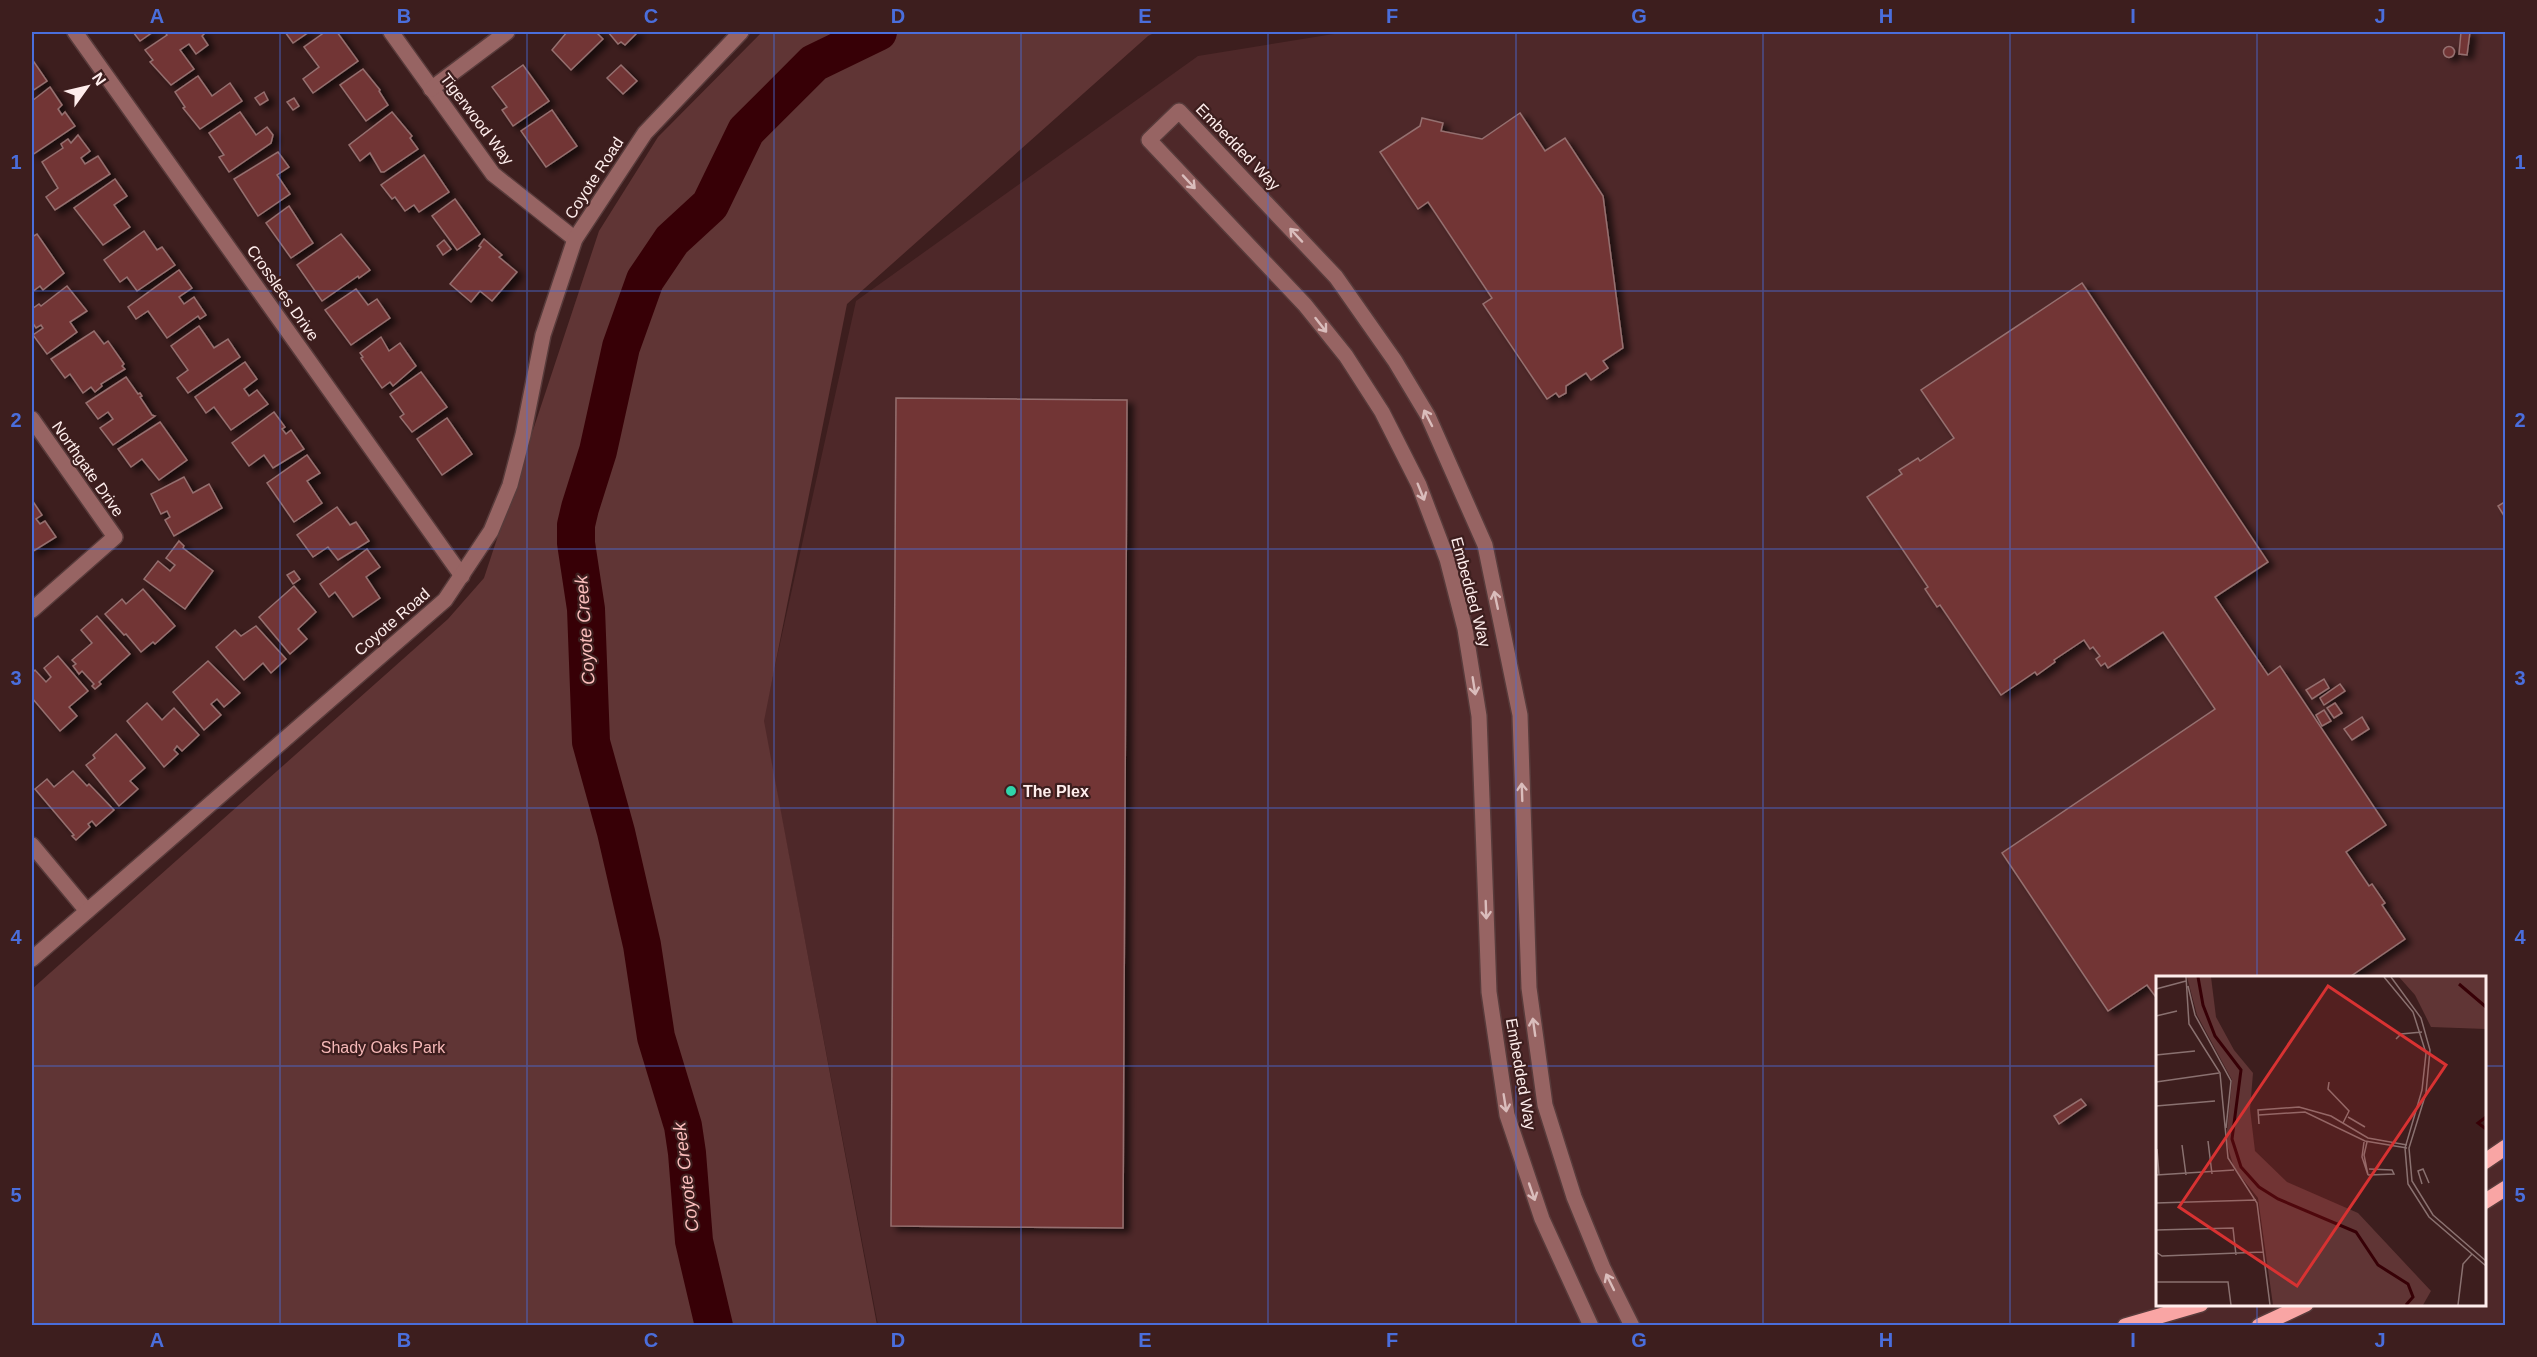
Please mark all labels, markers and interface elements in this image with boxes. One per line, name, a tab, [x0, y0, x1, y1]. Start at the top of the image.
text: A	[150, 5, 164, 27]
text: B	[397, 5, 411, 27]
text: C	[644, 5, 658, 27]
text: D	[891, 5, 905, 27]
text: E	[1138, 5, 1152, 27]
text: F	[1386, 5, 1398, 27]
text: G	[1631, 5, 1647, 27]
text: H	[1879, 5, 1893, 27]
text: I	[2130, 5, 2136, 27]
text: J	[2374, 5, 2386, 27]
north arrow	[57, 57, 117, 117]
text: N	[89, 69, 109, 88]
street label: Tigerwood Way	[437, 70, 517, 168]
street label: Embedded Way	[1193, 100, 1283, 194]
street label: Coyote Road	[561, 134, 627, 222]
text: 1	[10, 151, 22, 173]
text: 1	[2514, 151, 2526, 173]
one-way arrow	[1182, 174, 1196, 189]
one-way arrow	[1289, 227, 1304, 242]
street label: Crosslees Drive	[244, 242, 322, 344]
one-way arrow	[1315, 317, 1328, 333]
text: 2	[10, 409, 22, 431]
text: 2	[2514, 409, 2526, 431]
one-way arrow	[1422, 410, 1434, 427]
street label: Northgate Drive	[49, 418, 127, 520]
one-way arrow	[1416, 482, 1427, 501]
street label: Embedded Way	[1448, 535, 1494, 649]
water label: Coyote Creek	[571, 573, 599, 686]
street label: Coyote Road	[351, 585, 433, 659]
one-way arrow	[1490, 590, 1501, 610]
text: 3	[10, 667, 22, 689]
text: 3	[2514, 667, 2526, 689]
one-way arrow	[1469, 676, 1480, 696]
place label: The Plex	[1023, 783, 1089, 800]
one-way arrow	[1516, 783, 1528, 803]
marker: The Plex	[1004, 784, 1018, 798]
one-way arrow	[1481, 899, 1492, 919]
text: 4	[10, 926, 22, 948]
text: 4	[2514, 926, 2526, 948]
inset map	[2156, 976, 2486, 1306]
street label: Embedded Way	[1503, 1017, 1539, 1131]
one-way arrow	[1528, 1017, 1539, 1037]
park label: Shady Oaks Park	[321, 1039, 446, 1056]
one-way arrow	[1500, 1093, 1511, 1113]
water label: Coyote Creek	[669, 1120, 703, 1233]
one-way arrow	[1528, 1182, 1539, 1201]
text: 5	[10, 1184, 22, 1206]
text: 5	[2514, 1184, 2526, 1206]
one-way arrow	[1604, 1274, 1616, 1292]
text: A	[150, 1329, 164, 1351]
text: B	[397, 1329, 411, 1351]
text: C	[644, 1329, 658, 1351]
text: D	[891, 1329, 905, 1351]
text: E	[1138, 1329, 1152, 1351]
text: F	[1386, 1329, 1398, 1351]
text: G	[1631, 1329, 1647, 1351]
text: H	[1879, 1329, 1893, 1351]
text: I	[2130, 1329, 2136, 1351]
text: J	[2374, 1329, 2386, 1351]

